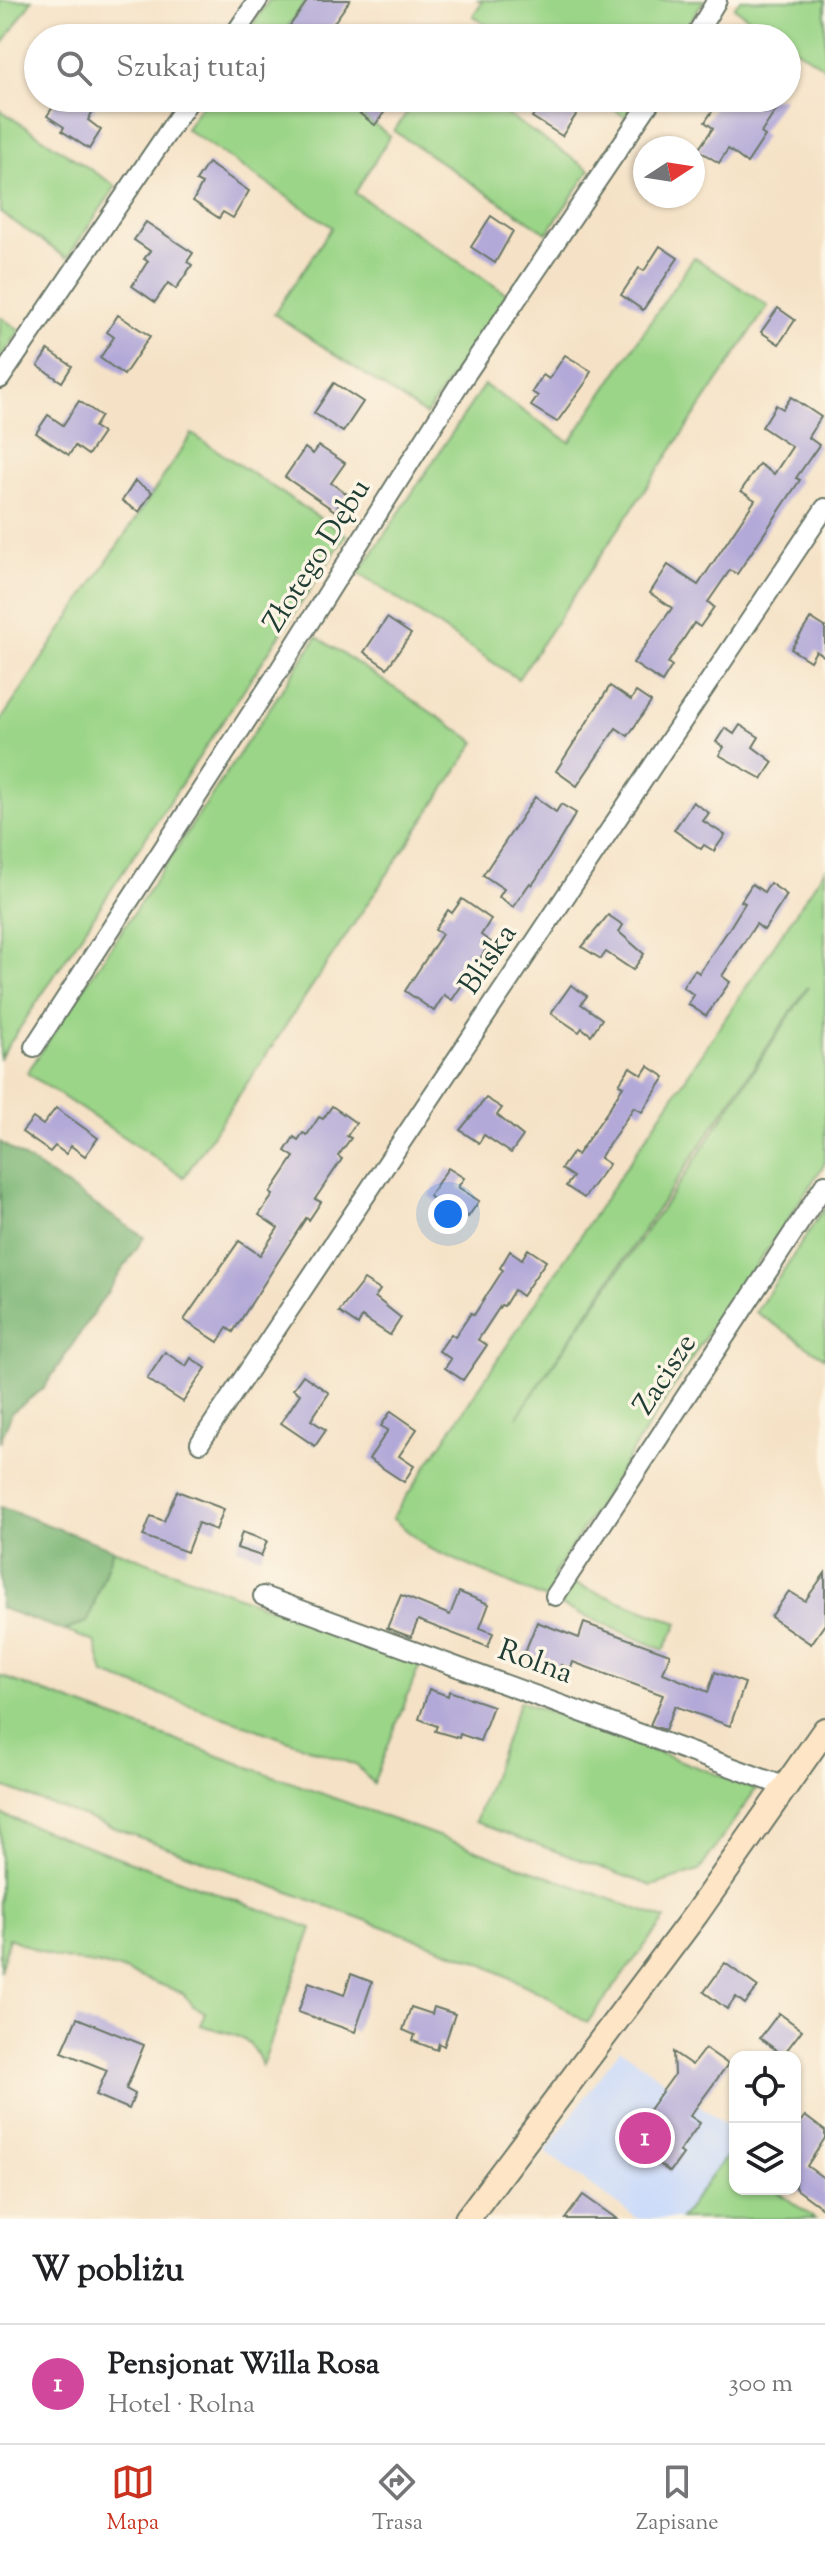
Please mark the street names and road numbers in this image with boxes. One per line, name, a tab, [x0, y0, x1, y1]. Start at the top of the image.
street label: Złotego Dębu	[254, 471, 382, 641]
street label: Bliska	[449, 916, 529, 1004]
street label: Zacisze	[624, 1326, 708, 1424]
street label: Rolna	[492, 1630, 579, 1696]

